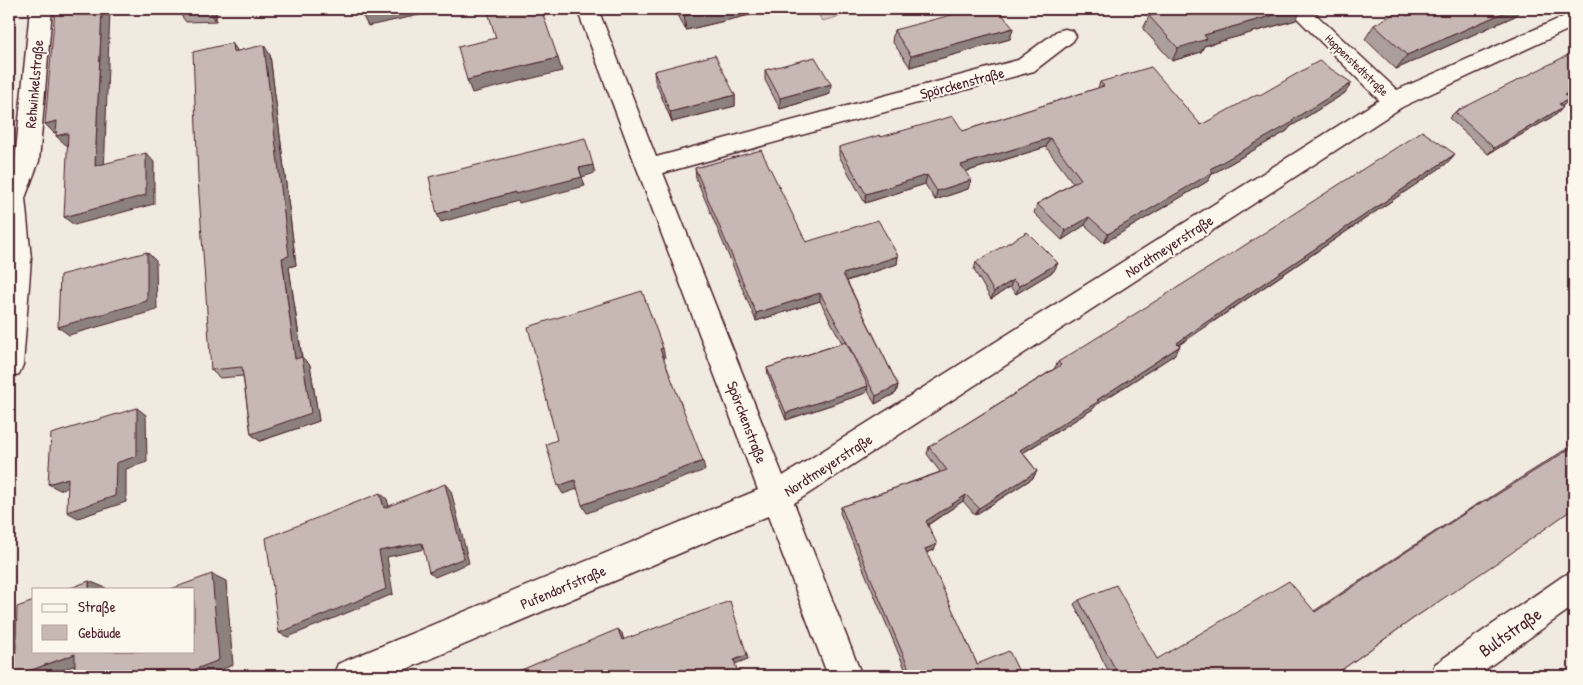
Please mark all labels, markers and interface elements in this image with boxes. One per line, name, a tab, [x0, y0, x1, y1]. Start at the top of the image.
street label: Hoppenstedtstraße	[1321, 30, 1393, 100]
street label: Rehwinkelstraße	[20, 39, 48, 129]
street label: Spörckenstraße	[918, 62, 1006, 104]
street label: Nordtmeyerstraße	[1121, 210, 1217, 282]
street label: Spörckenstraße	[722, 378, 772, 466]
street label: Nordtmeyerstraße	[780, 429, 876, 501]
street label: Pufendorfstraße	[517, 560, 609, 614]
legend	[32, 588, 195, 652]
text: Straße	[78, 596, 116, 617]
street label: Bultstraße	[1474, 601, 1546, 663]
text: Gebäude	[78, 622, 121, 643]

